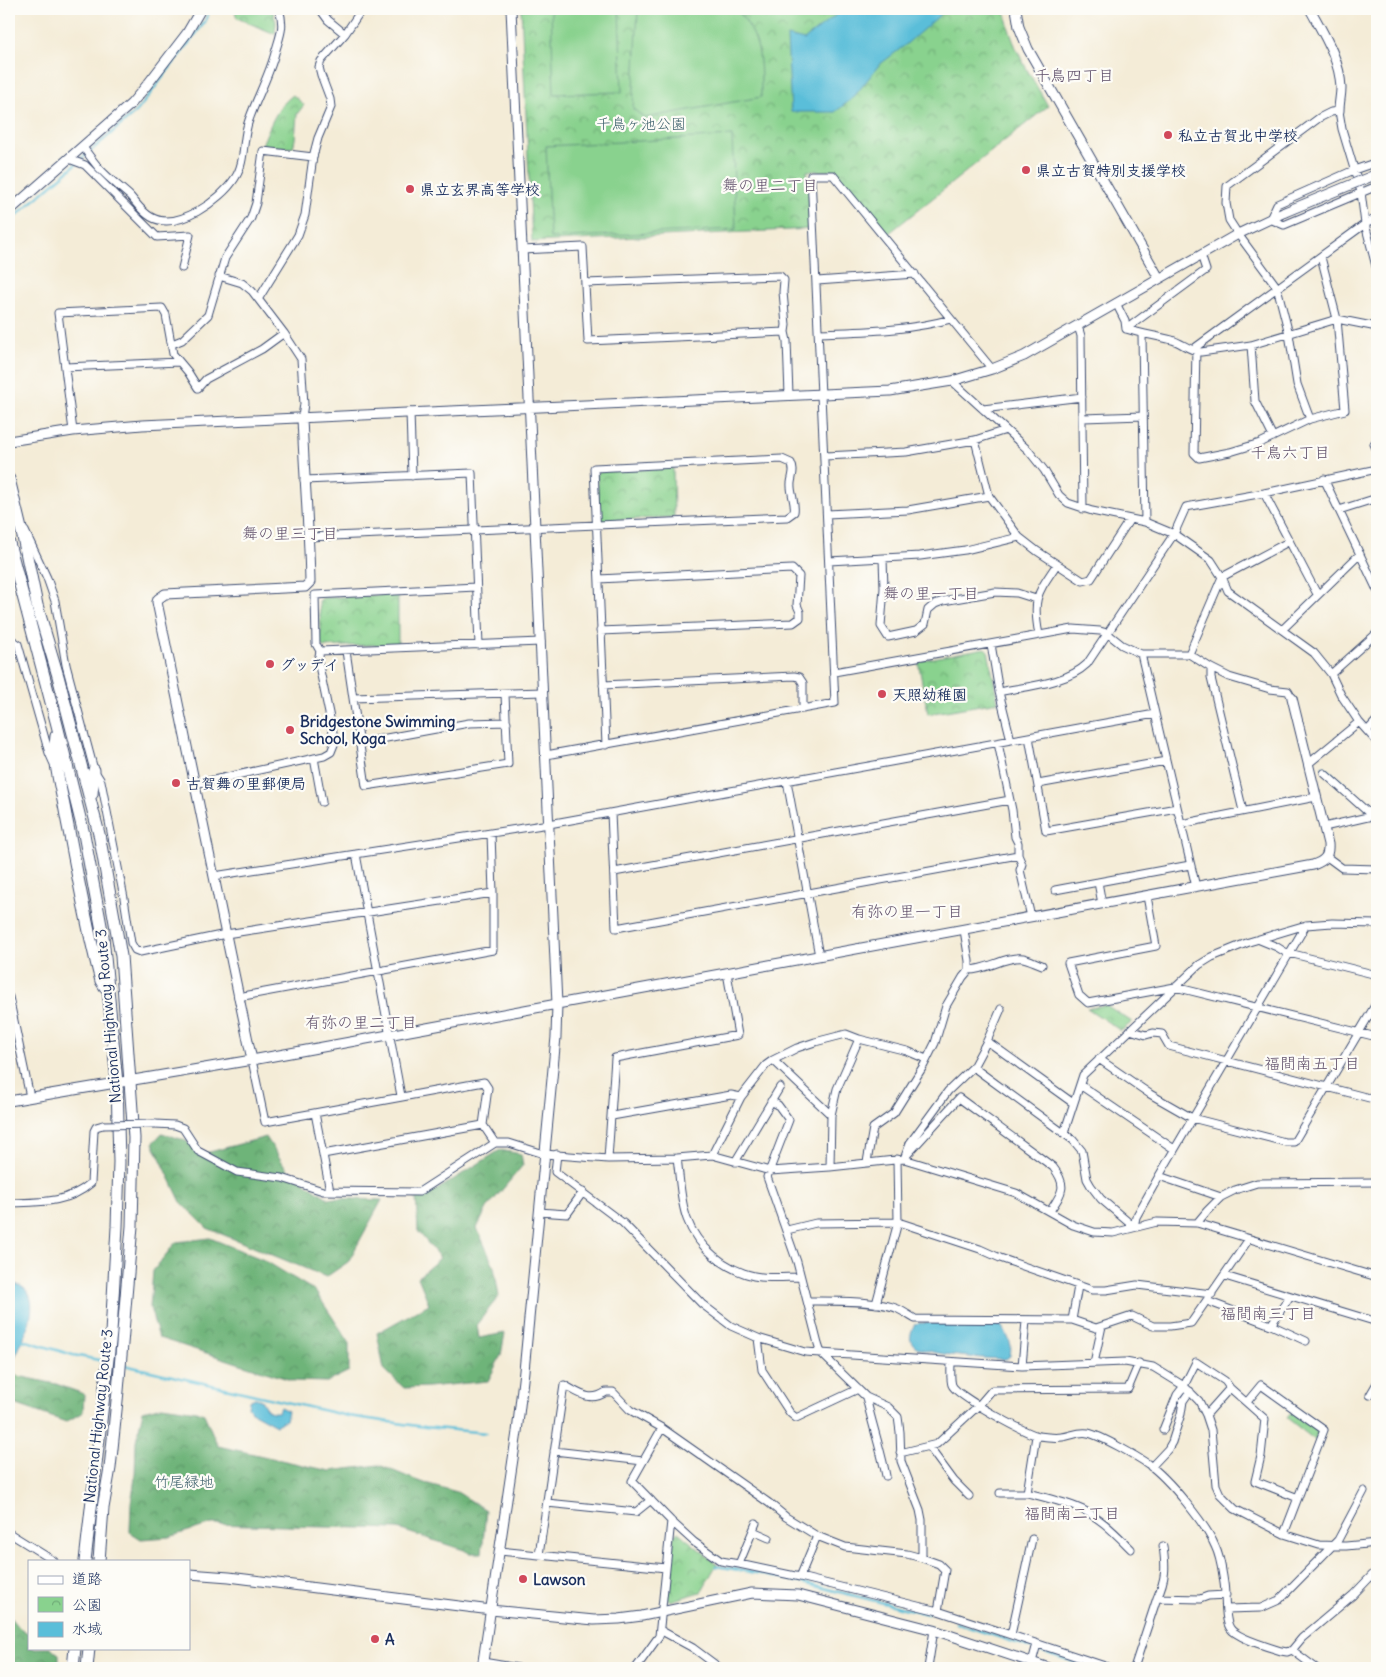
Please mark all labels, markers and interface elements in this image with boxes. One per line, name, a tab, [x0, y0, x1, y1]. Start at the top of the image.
district label: 千鳥四丁目	[1034, 65, 1114, 85]
park label: 千鳥ヶ池公園	[596, 114, 686, 133]
place label: 私立古賀北中学校	[1178, 126, 1298, 145]
marker: 私立古賀北中学校	[1162, 129, 1174, 141]
place label: 県立古賀特別支援学校	[1036, 161, 1186, 180]
marker: 県立古賀特別支援学校	[1020, 164, 1032, 176]
district label: 舞の里二丁目	[722, 175, 818, 195]
place label: 県立玄界高等学校	[420, 180, 540, 199]
marker: 県立玄界高等学校	[404, 183, 416, 195]
district label: 千鳥六丁目	[1250, 442, 1330, 462]
district label: 舞の里三丁目	[242, 523, 338, 543]
district label: 舞の里一丁目	[883, 583, 979, 603]
place label: グッデイ	[280, 655, 339, 674]
marker: グッデイ	[264, 658, 276, 670]
place label: 天照幼稚園	[892, 685, 967, 704]
marker: 天照幼稚園	[876, 688, 888, 700]
place label: Bridgestone Swimming School, Koga	[300, 712, 455, 749]
marker: Bridgestone Swimming School, Koga	[284, 724, 296, 736]
place label: 古賀舞の里郵便局	[186, 774, 306, 793]
marker: 古賀舞の里郵便局	[170, 777, 182, 789]
district label: 有弥の里一丁目	[851, 901, 963, 921]
street label: National Highway Route 3	[91, 928, 125, 1104]
district label: 有弥の里二丁目	[305, 1012, 417, 1032]
district label: 福間南五丁目	[1264, 1053, 1360, 1073]
district label: 福間南三丁目	[1220, 1303, 1316, 1323]
street label: National Highway Route 3	[79, 1328, 117, 1504]
park label: 竹尾緑地	[154, 1472, 214, 1491]
district label: 福間南二丁目	[1024, 1503, 1120, 1523]
legend	[28, 1560, 190, 1650]
text: 道路	[72, 1569, 102, 1588]
place label: Lawson	[533, 1570, 586, 1589]
marker: Lawson	[517, 1573, 529, 1585]
text: 公園	[72, 1595, 102, 1614]
text: 水域	[72, 1619, 102, 1638]
place label: A	[385, 1630, 395, 1649]
marker: A	[369, 1633, 381, 1645]

